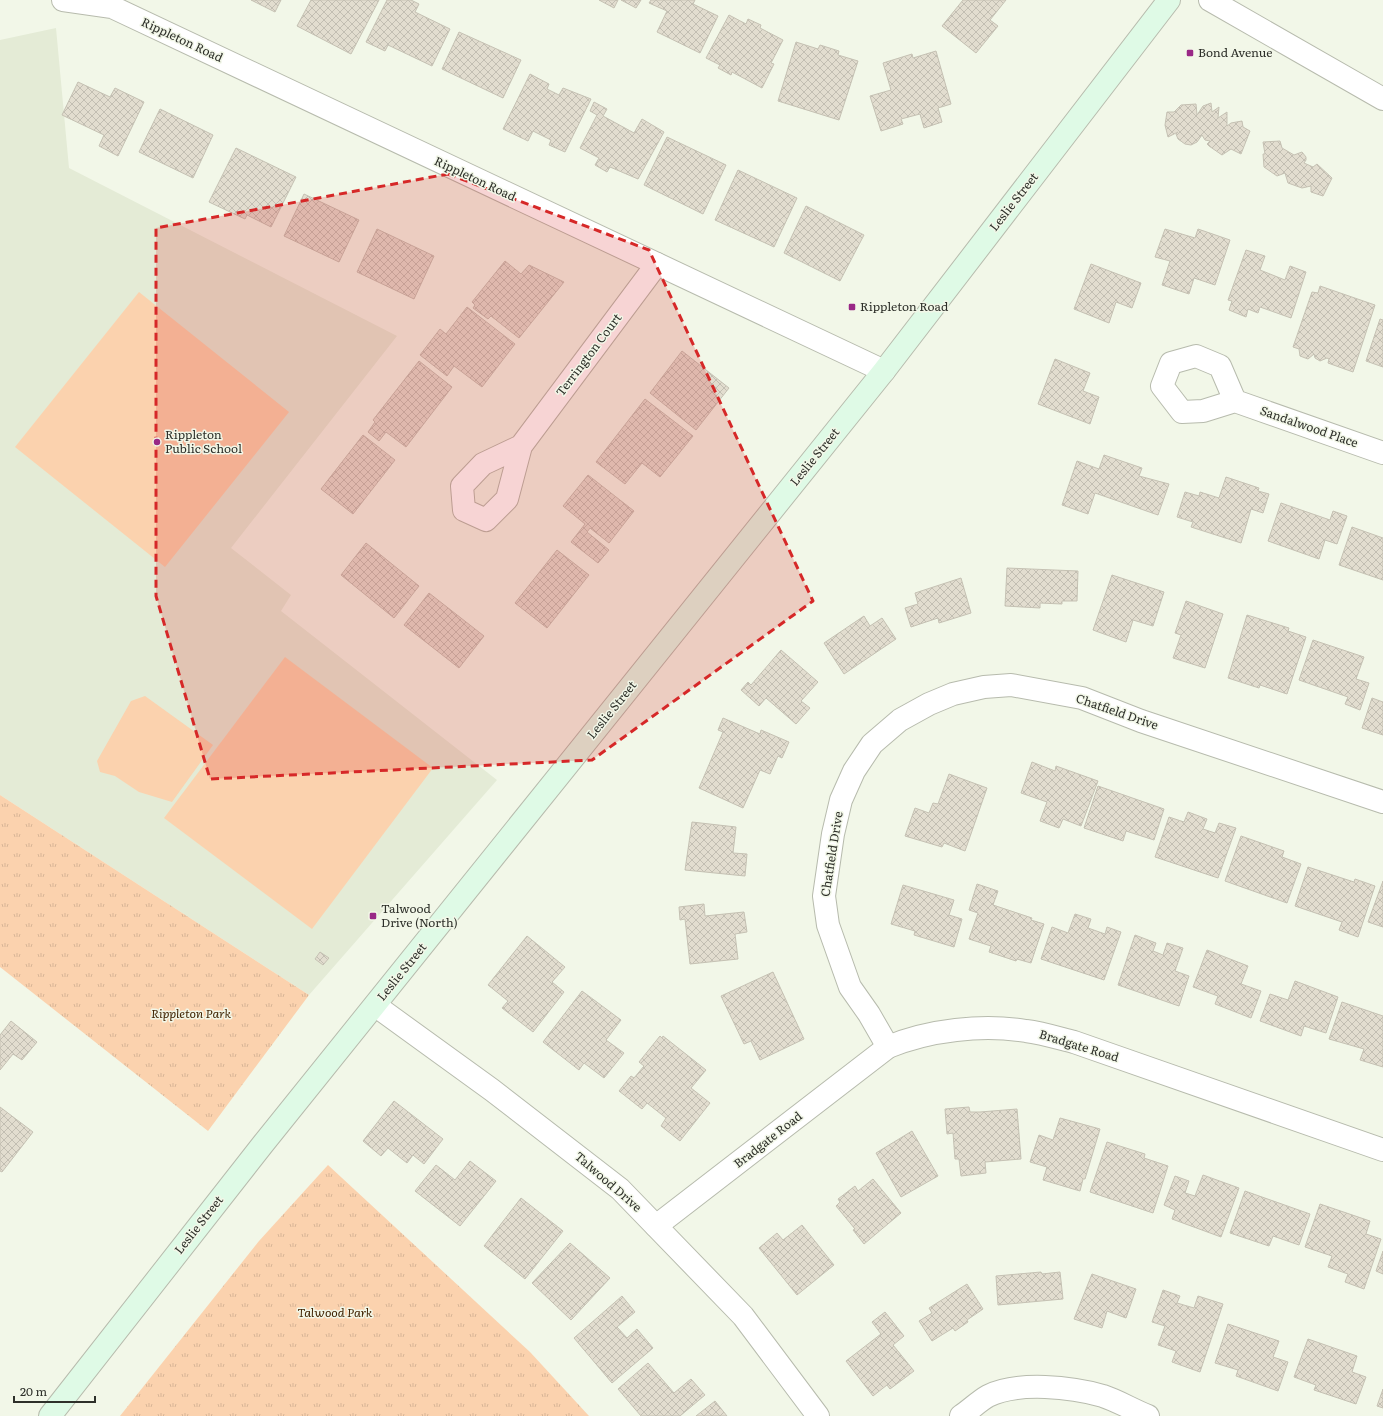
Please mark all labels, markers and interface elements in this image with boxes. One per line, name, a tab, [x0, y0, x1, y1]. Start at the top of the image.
street label: Rippleton Road	[139, 12, 227, 66]
place label: Bond Avenue	[1198, 43, 1273, 61]
marker: Bond Avenue	[1185, 48, 1195, 58]
street label: Rippleton Road	[432, 151, 520, 205]
street label: Leslie Street	[985, 168, 1042, 235]
place label: Rippleton Road	[860, 297, 949, 315]
marker: Rippleton Road	[847, 302, 857, 312]
street label: Terrington Court	[551, 309, 625, 400]
street label: Sandalwood Place	[1258, 401, 1361, 451]
street label: Leslie Street	[785, 423, 843, 489]
place label: Rippleton Public School	[165, 425, 242, 457]
marker: Rippleton Public School	[152, 437, 162, 447]
street label: Leslie Street	[582, 676, 640, 742]
street label: Chatfield Drive	[1074, 689, 1161, 734]
street label: Chatfield Drive	[815, 810, 847, 898]
place label: Talwood Drive (North)	[381, 899, 458, 931]
marker: Talwood Drive (North)	[368, 911, 378, 921]
street label: Leslie Street	[372, 938, 430, 1004]
park label: Rippleton Park	[151, 1004, 231, 1022]
street label: Bradgate Road	[1037, 1024, 1122, 1066]
street label: Bradgate Road	[729, 1106, 806, 1172]
street label: Talwood Drive	[571, 1147, 646, 1216]
street label: Leslie Street	[170, 1191, 227, 1258]
park label: Talwood Park	[298, 1303, 373, 1321]
scale bar	[14, 1378, 95, 1404]
text: 20 m	[20, 1382, 47, 1400]

